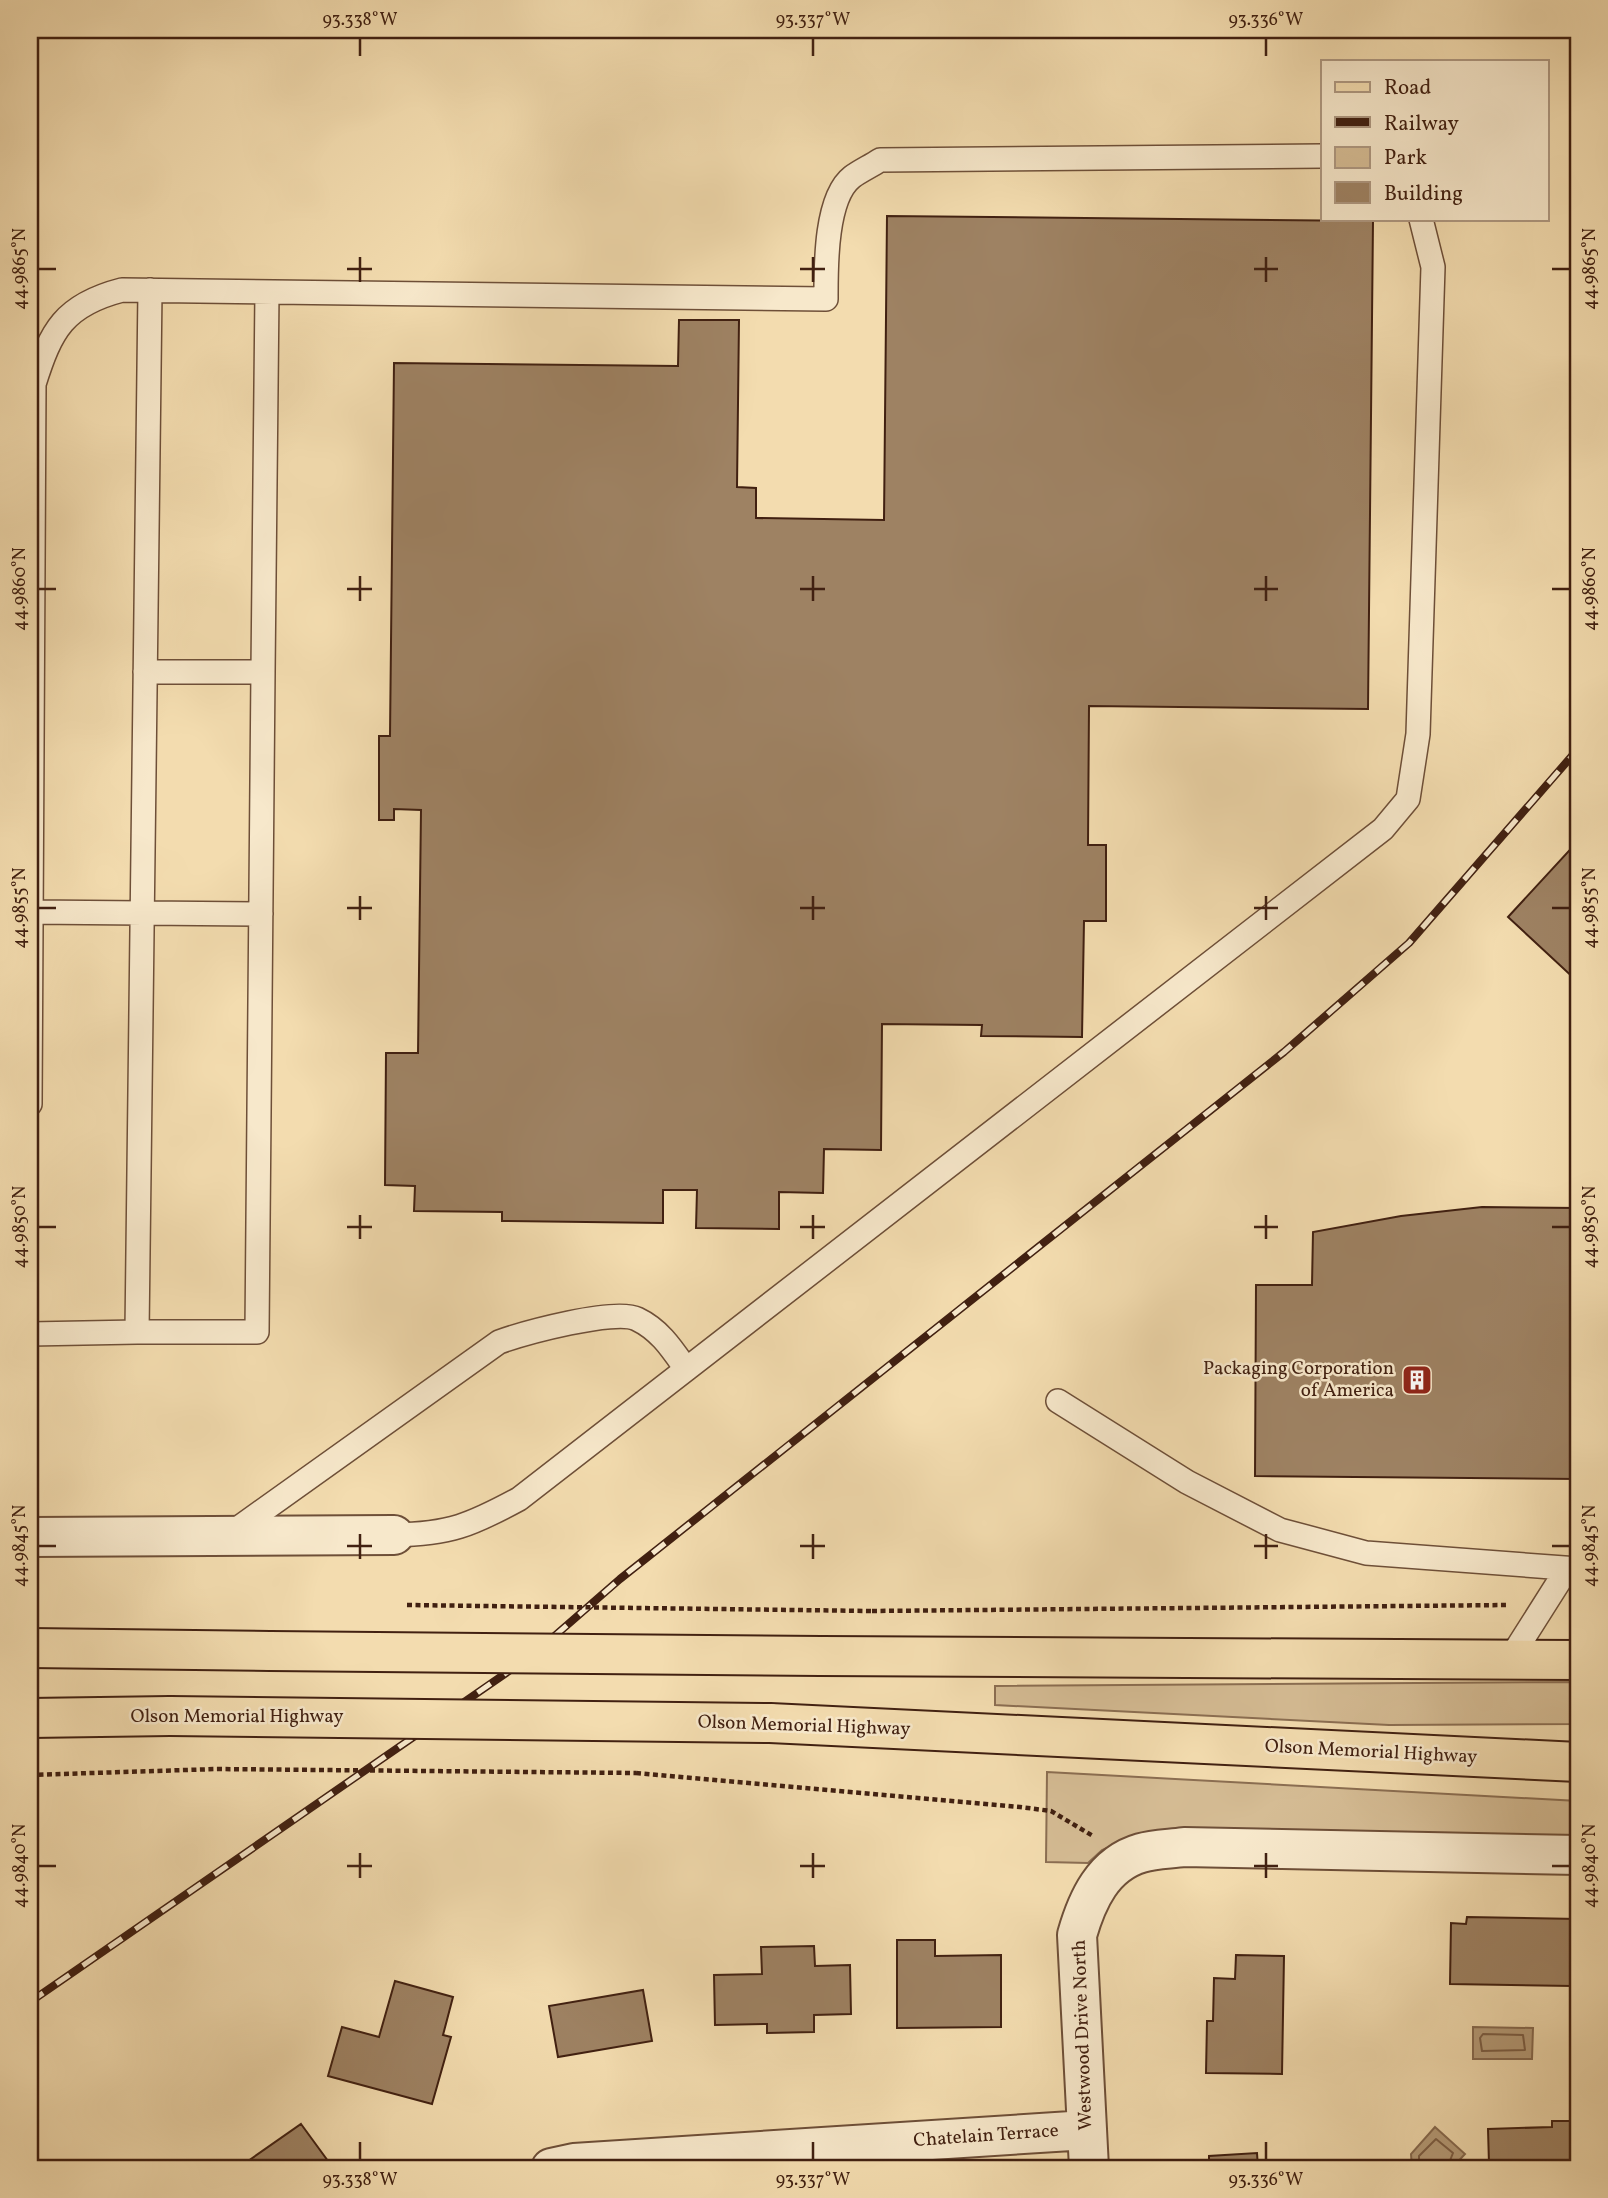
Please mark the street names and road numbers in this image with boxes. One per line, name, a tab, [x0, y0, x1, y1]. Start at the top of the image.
street label: Olson Memorial Highway	[131, 1704, 344, 1730]
street label: Olson Memorial Highway	[697, 1709, 911, 1743]
street label: Olson Memorial Highway	[1264, 1733, 1478, 1771]
street label: Westwood Drive North	[1067, 1939, 1099, 2131]
street label: Chatelain Terrace	[913, 2118, 1059, 2154]

